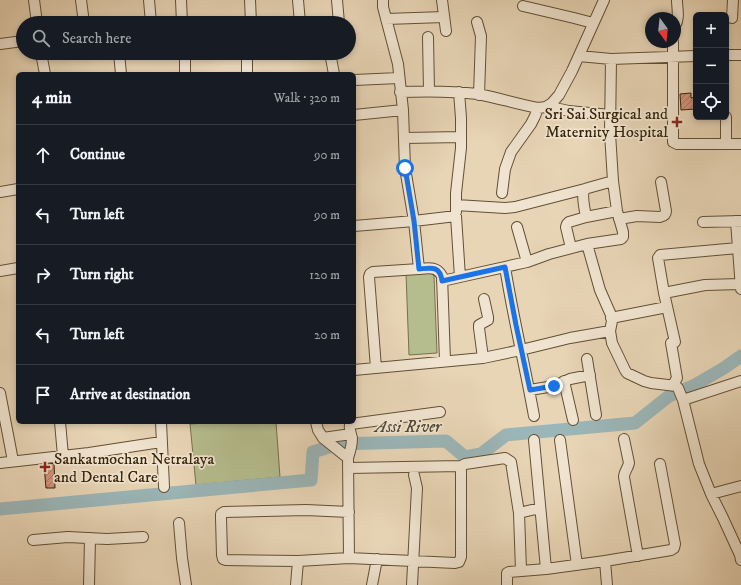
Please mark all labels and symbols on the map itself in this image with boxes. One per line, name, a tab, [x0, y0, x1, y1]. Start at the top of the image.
north arrow	[645, 12, 681, 48]
place label: Sri Sai Surgical and Maternity Hospital	[544, 104, 668, 142]
marker: Sri Sai Surgical and Maternity Hospital	[671, 116, 683, 128]
route start	[396, 159, 414, 177]
route end	[545, 377, 563, 395]
water label: Assi River	[373, 416, 443, 438]
place label: Sankatmochan Netralaya and Dental Care	[54, 449, 214, 487]
marker: Sankatmochan Netralaya and Dental Care	[39, 461, 51, 473]

